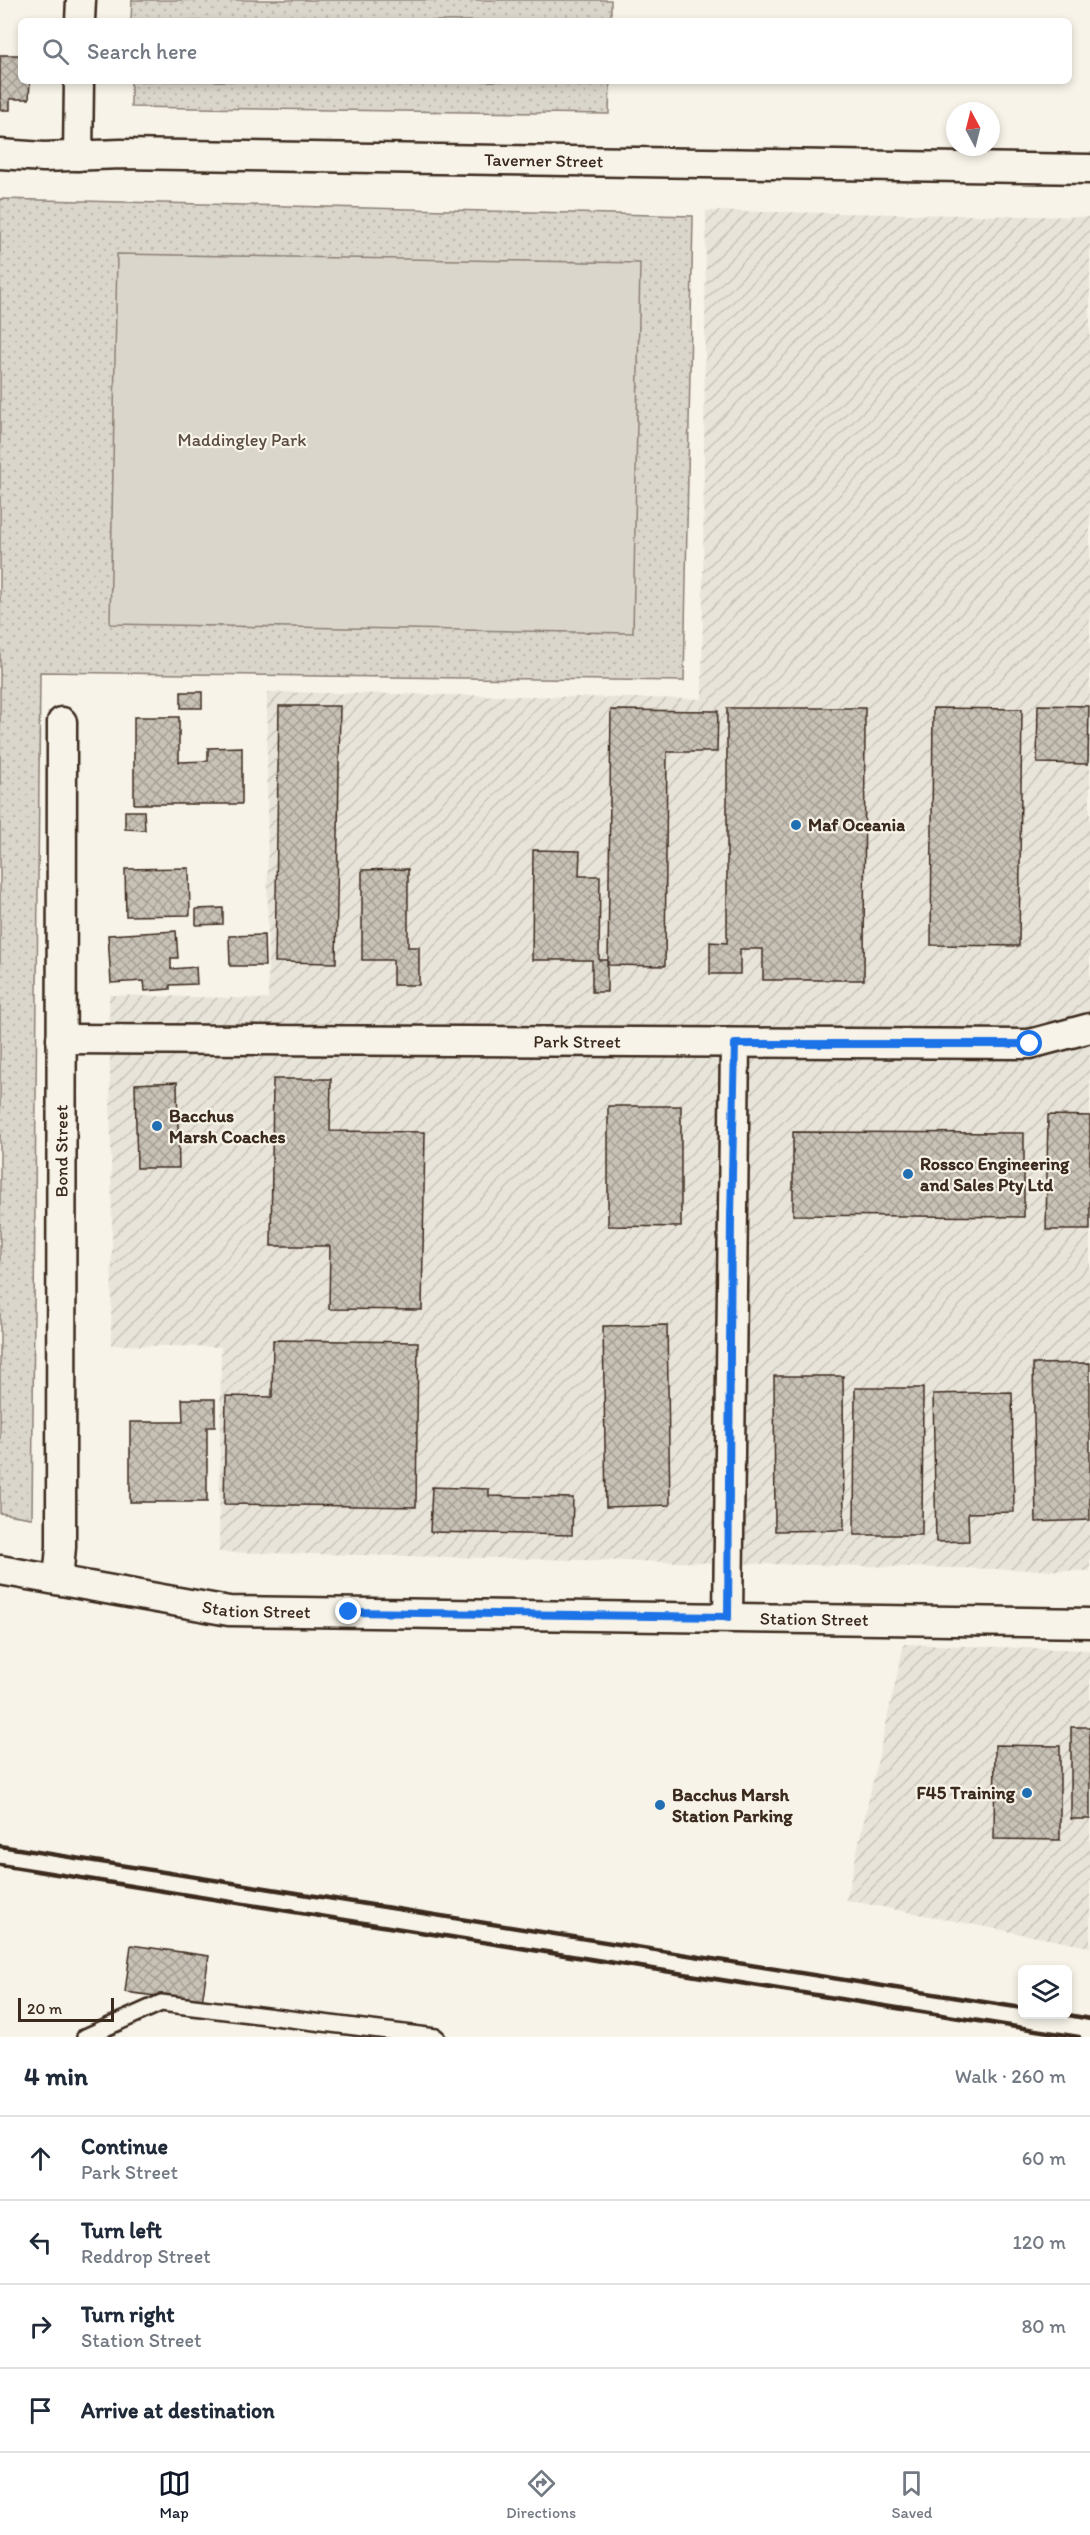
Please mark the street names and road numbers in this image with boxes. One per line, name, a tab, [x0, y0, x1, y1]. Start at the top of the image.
street label: Taverner Street	[484, 149, 604, 172]
street label: Park Street	[533, 1030, 621, 1053]
street label: Bond Street	[50, 1105, 73, 1197]
street label: Station Street	[200, 1595, 311, 1623]
street label: Station Street	[760, 1607, 869, 1631]

